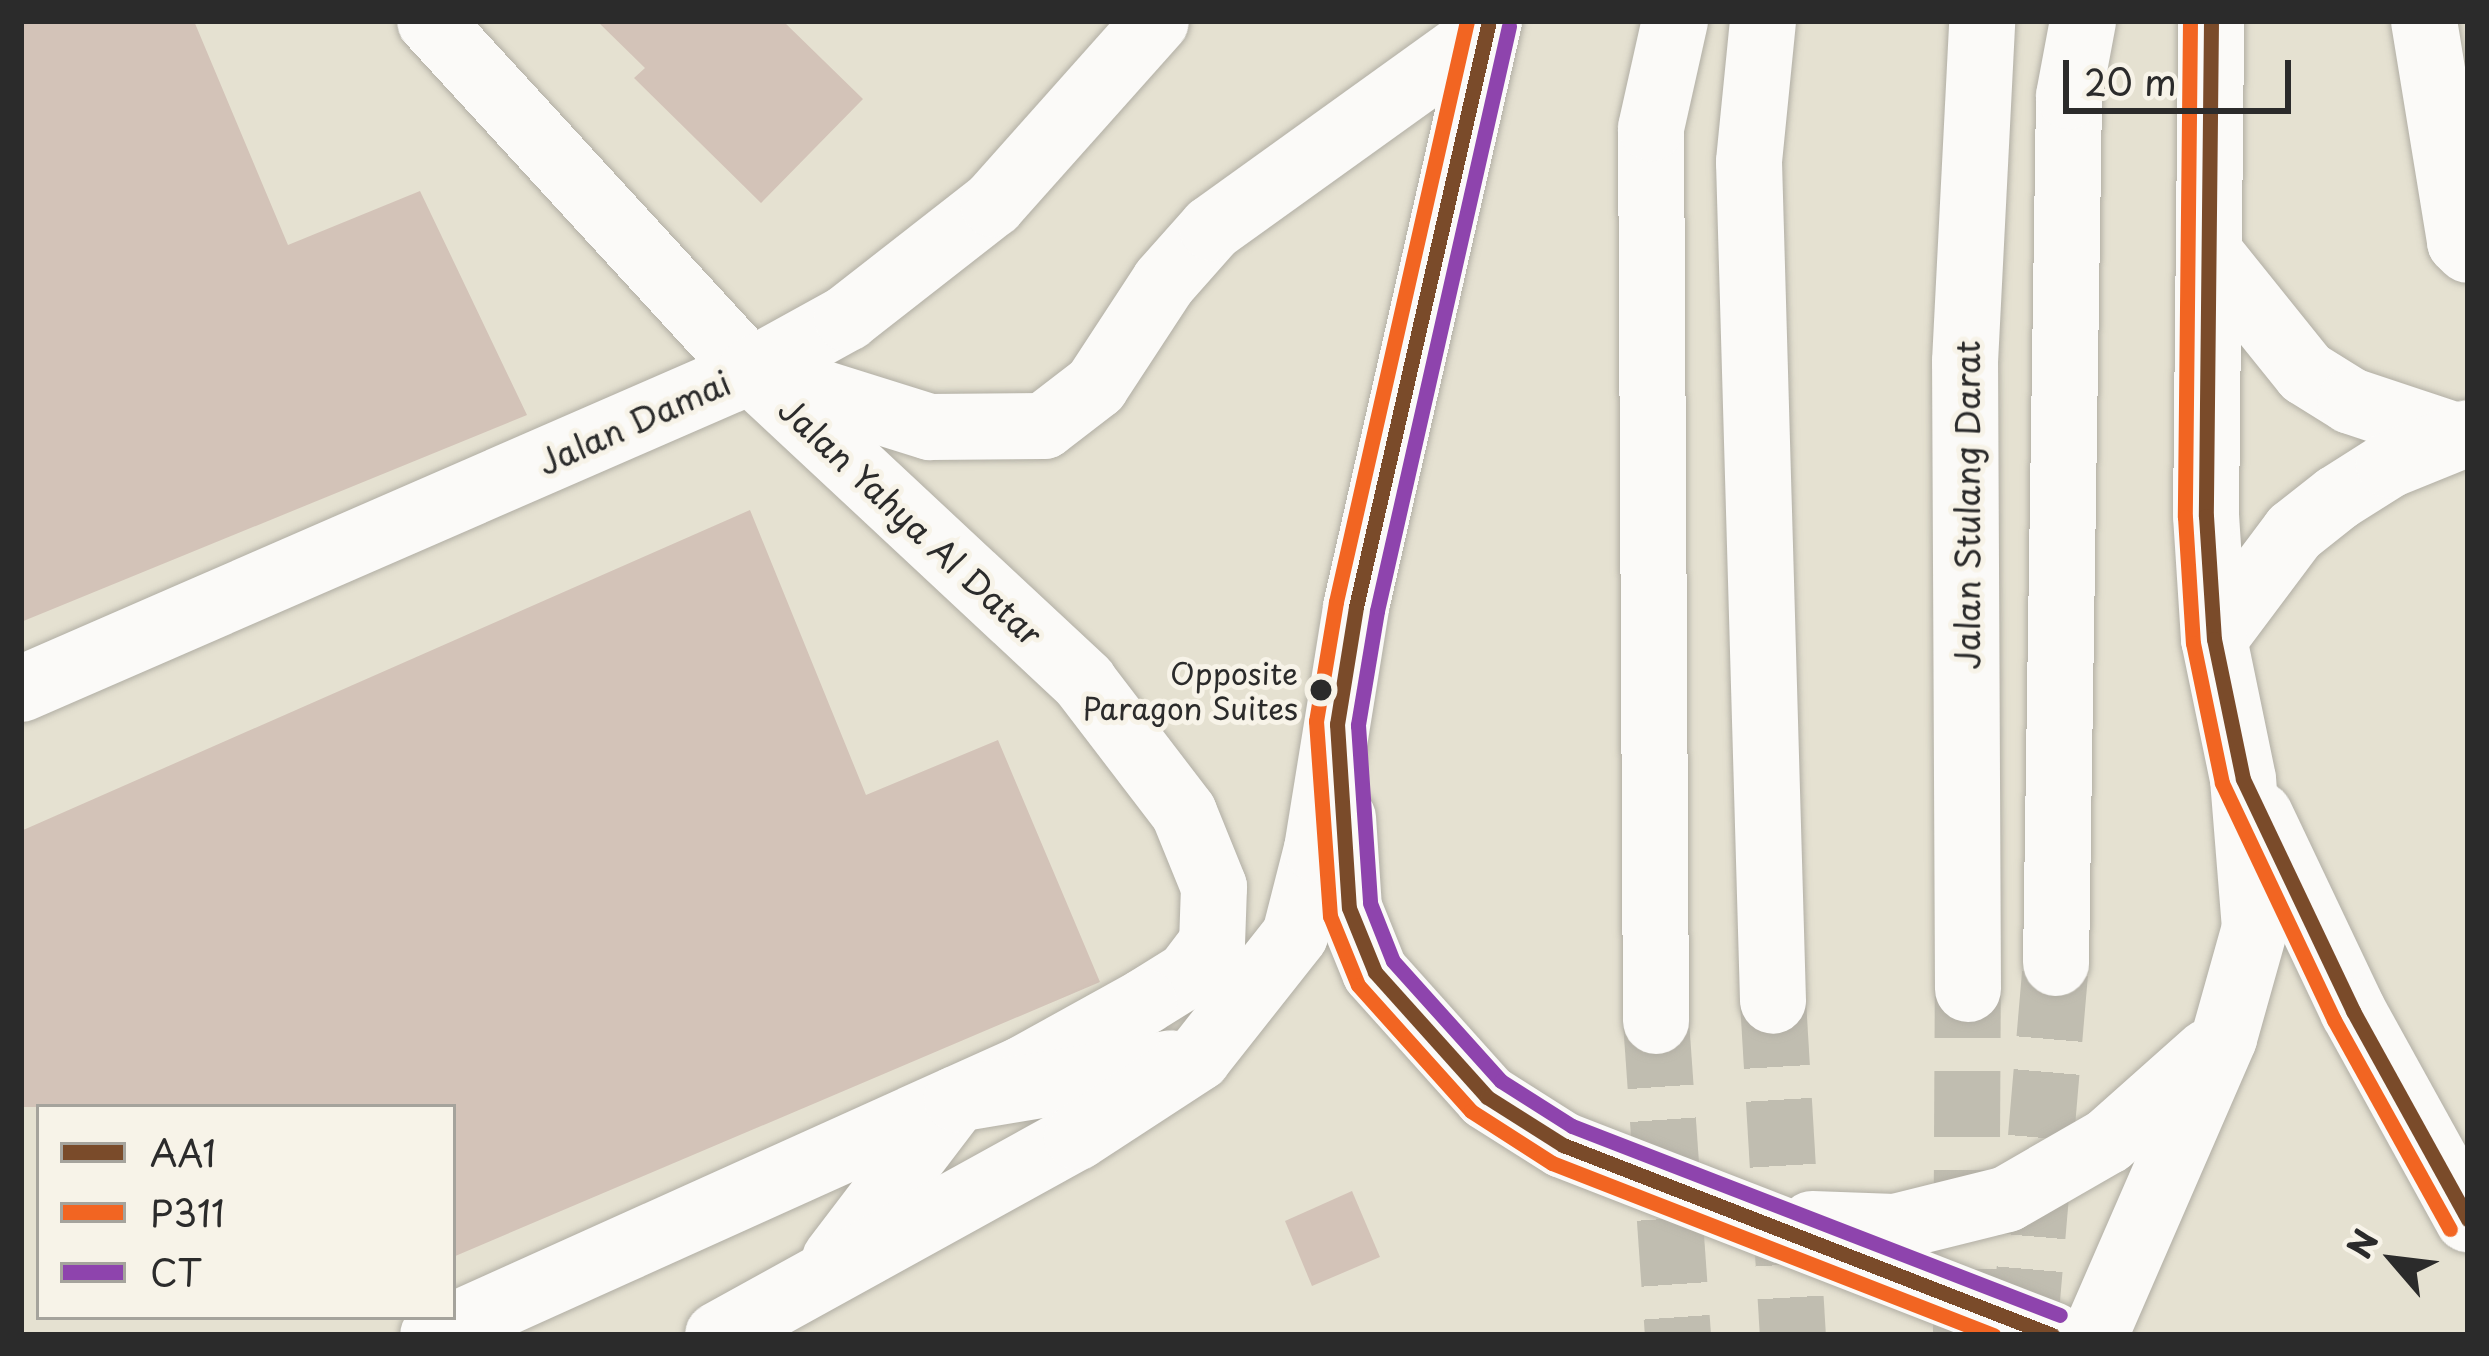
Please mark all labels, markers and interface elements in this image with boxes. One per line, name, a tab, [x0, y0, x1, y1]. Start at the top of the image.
scale bar	[2069, 36, 2297, 110]
text: 20 m	[2084, 54, 2177, 108]
street label: Jalan Stulang Darat	[1947, 341, 1987, 669]
street label: Jalan Damai	[531, 362, 737, 482]
street label: Jalan Yahya Al Datar	[770, 387, 1052, 655]
place label: Opposite Paragon Suites	[1082, 655, 1298, 726]
marker: Opposite Paragon Suites	[1310, 679, 1332, 701]
legend	[36, 1104, 456, 1320]
text: AA1	[150, 1125, 216, 1179]
text: P311	[150, 1185, 225, 1239]
north arrow	[2333, 1200, 2453, 1320]
text: N	[2333, 1220, 2389, 1266]
text: CT	[150, 1245, 202, 1299]

